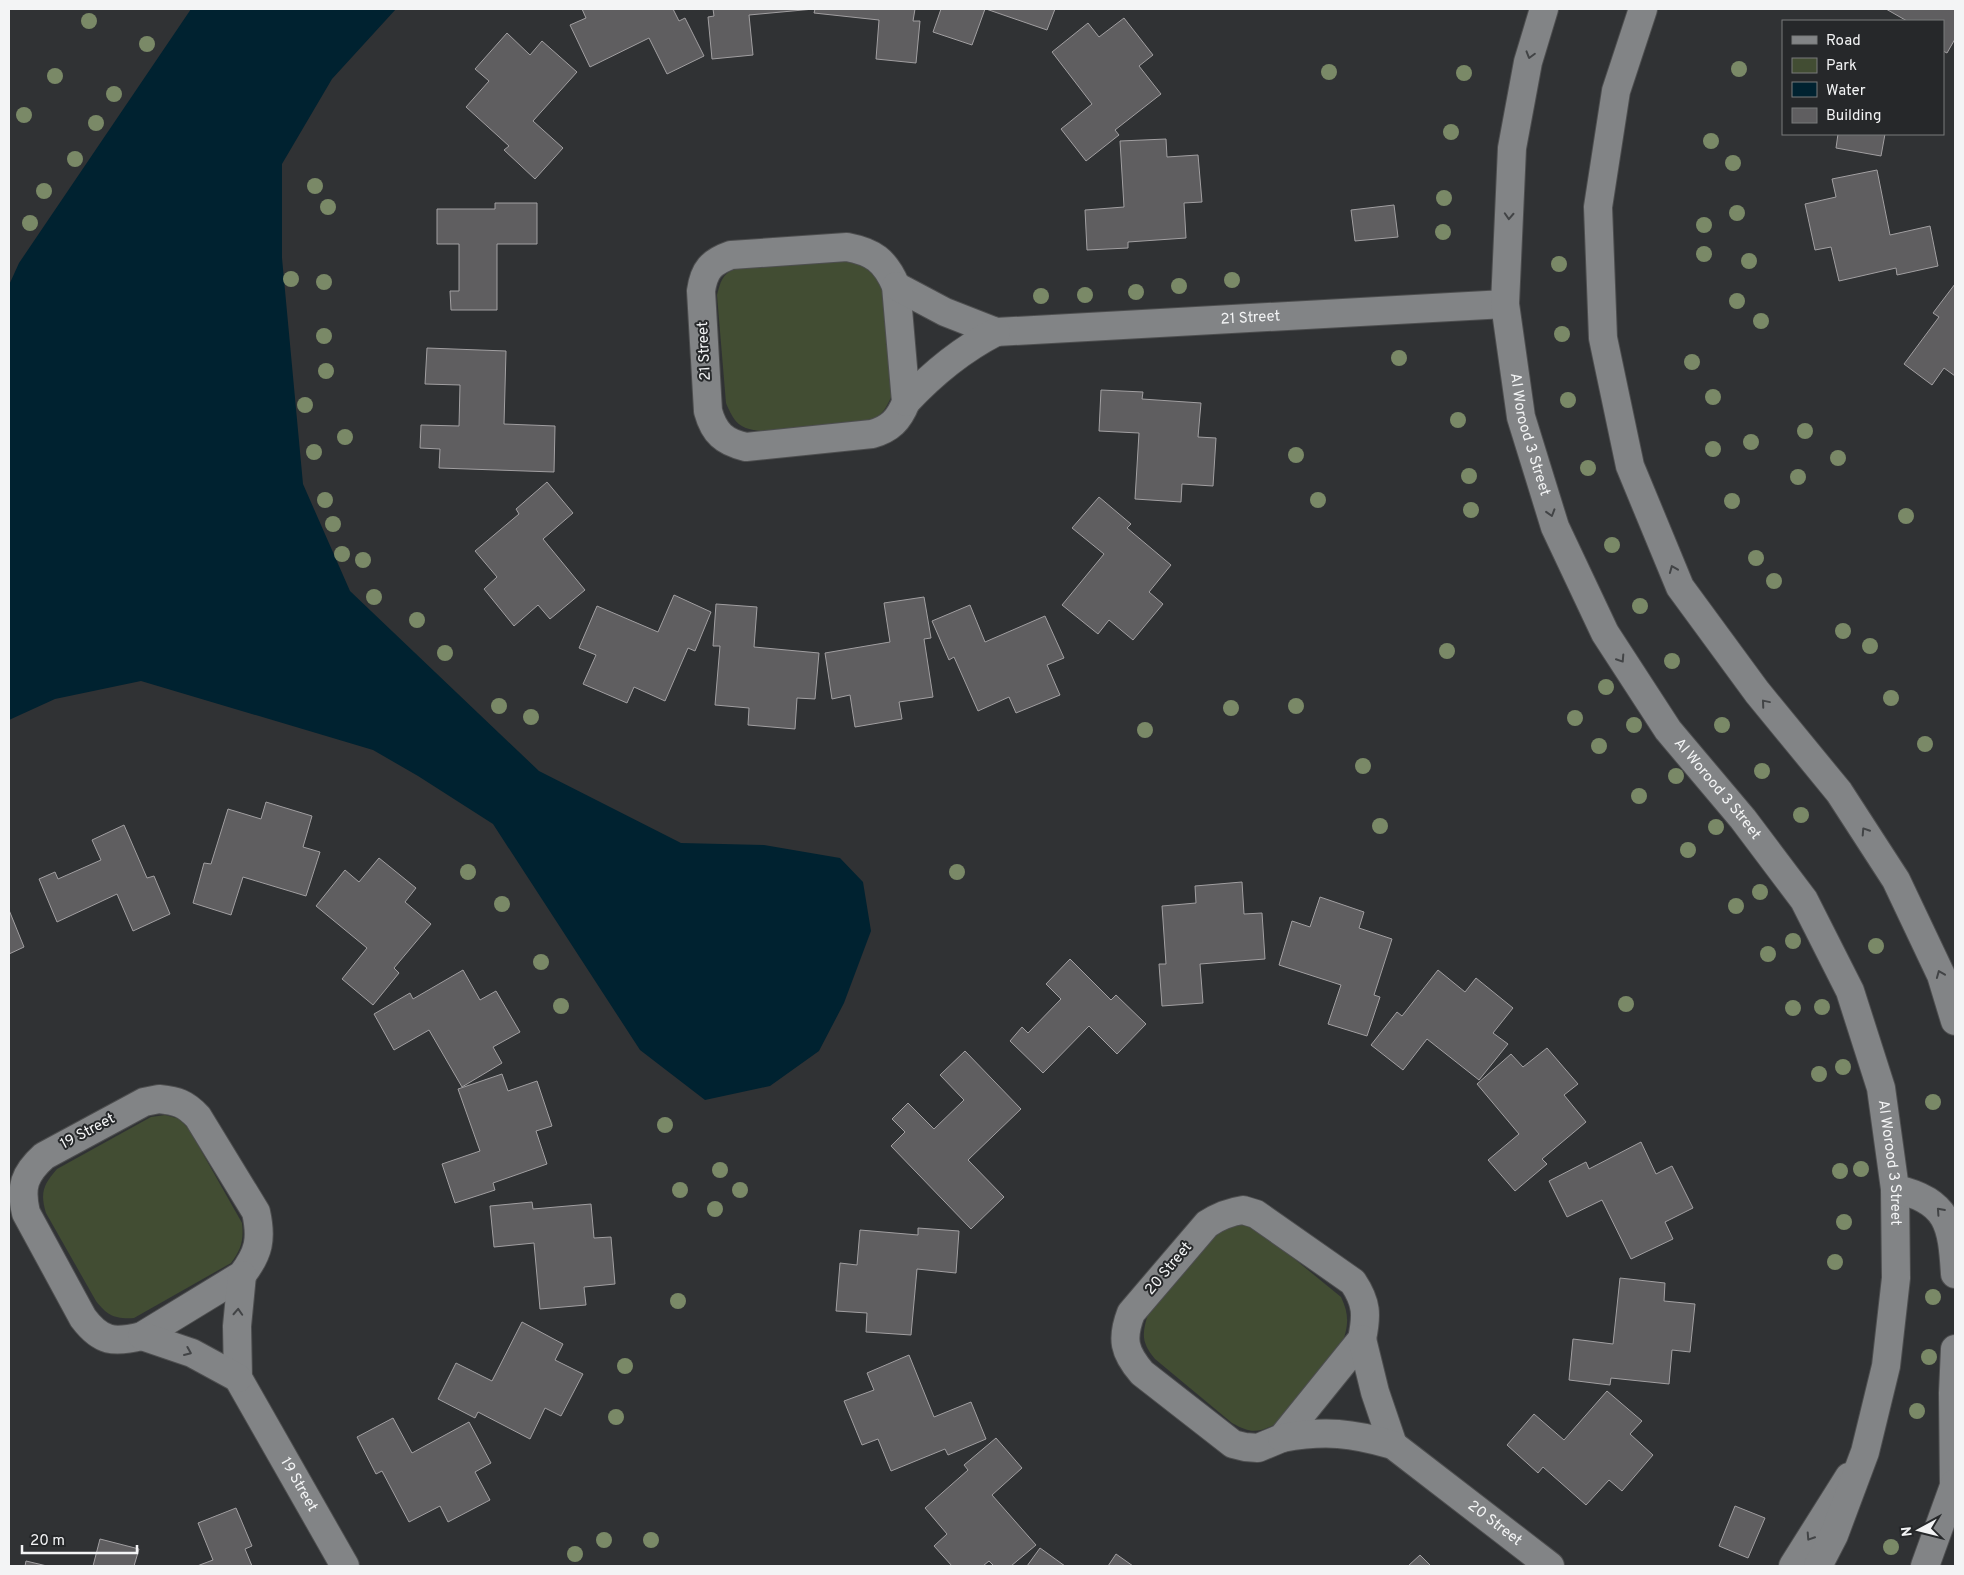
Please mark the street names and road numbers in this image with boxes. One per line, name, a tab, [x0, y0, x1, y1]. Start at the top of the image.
street label: 21 Street	[1220, 307, 1281, 329]
street label: 21 Street	[694, 321, 716, 381]
street label: Al Worood 3 Street	[1505, 372, 1554, 498]
street label: Al Worood 3 Street	[1670, 734, 1765, 844]
street label: Al Worood 3 Street	[1873, 1099, 1905, 1226]
street label: 19 Street	[57, 1110, 119, 1154]
street label: 20 Street	[1141, 1239, 1197, 1299]
street label: 19 Street	[276, 1454, 322, 1515]
street label: 20 Street	[1464, 1496, 1526, 1550]

